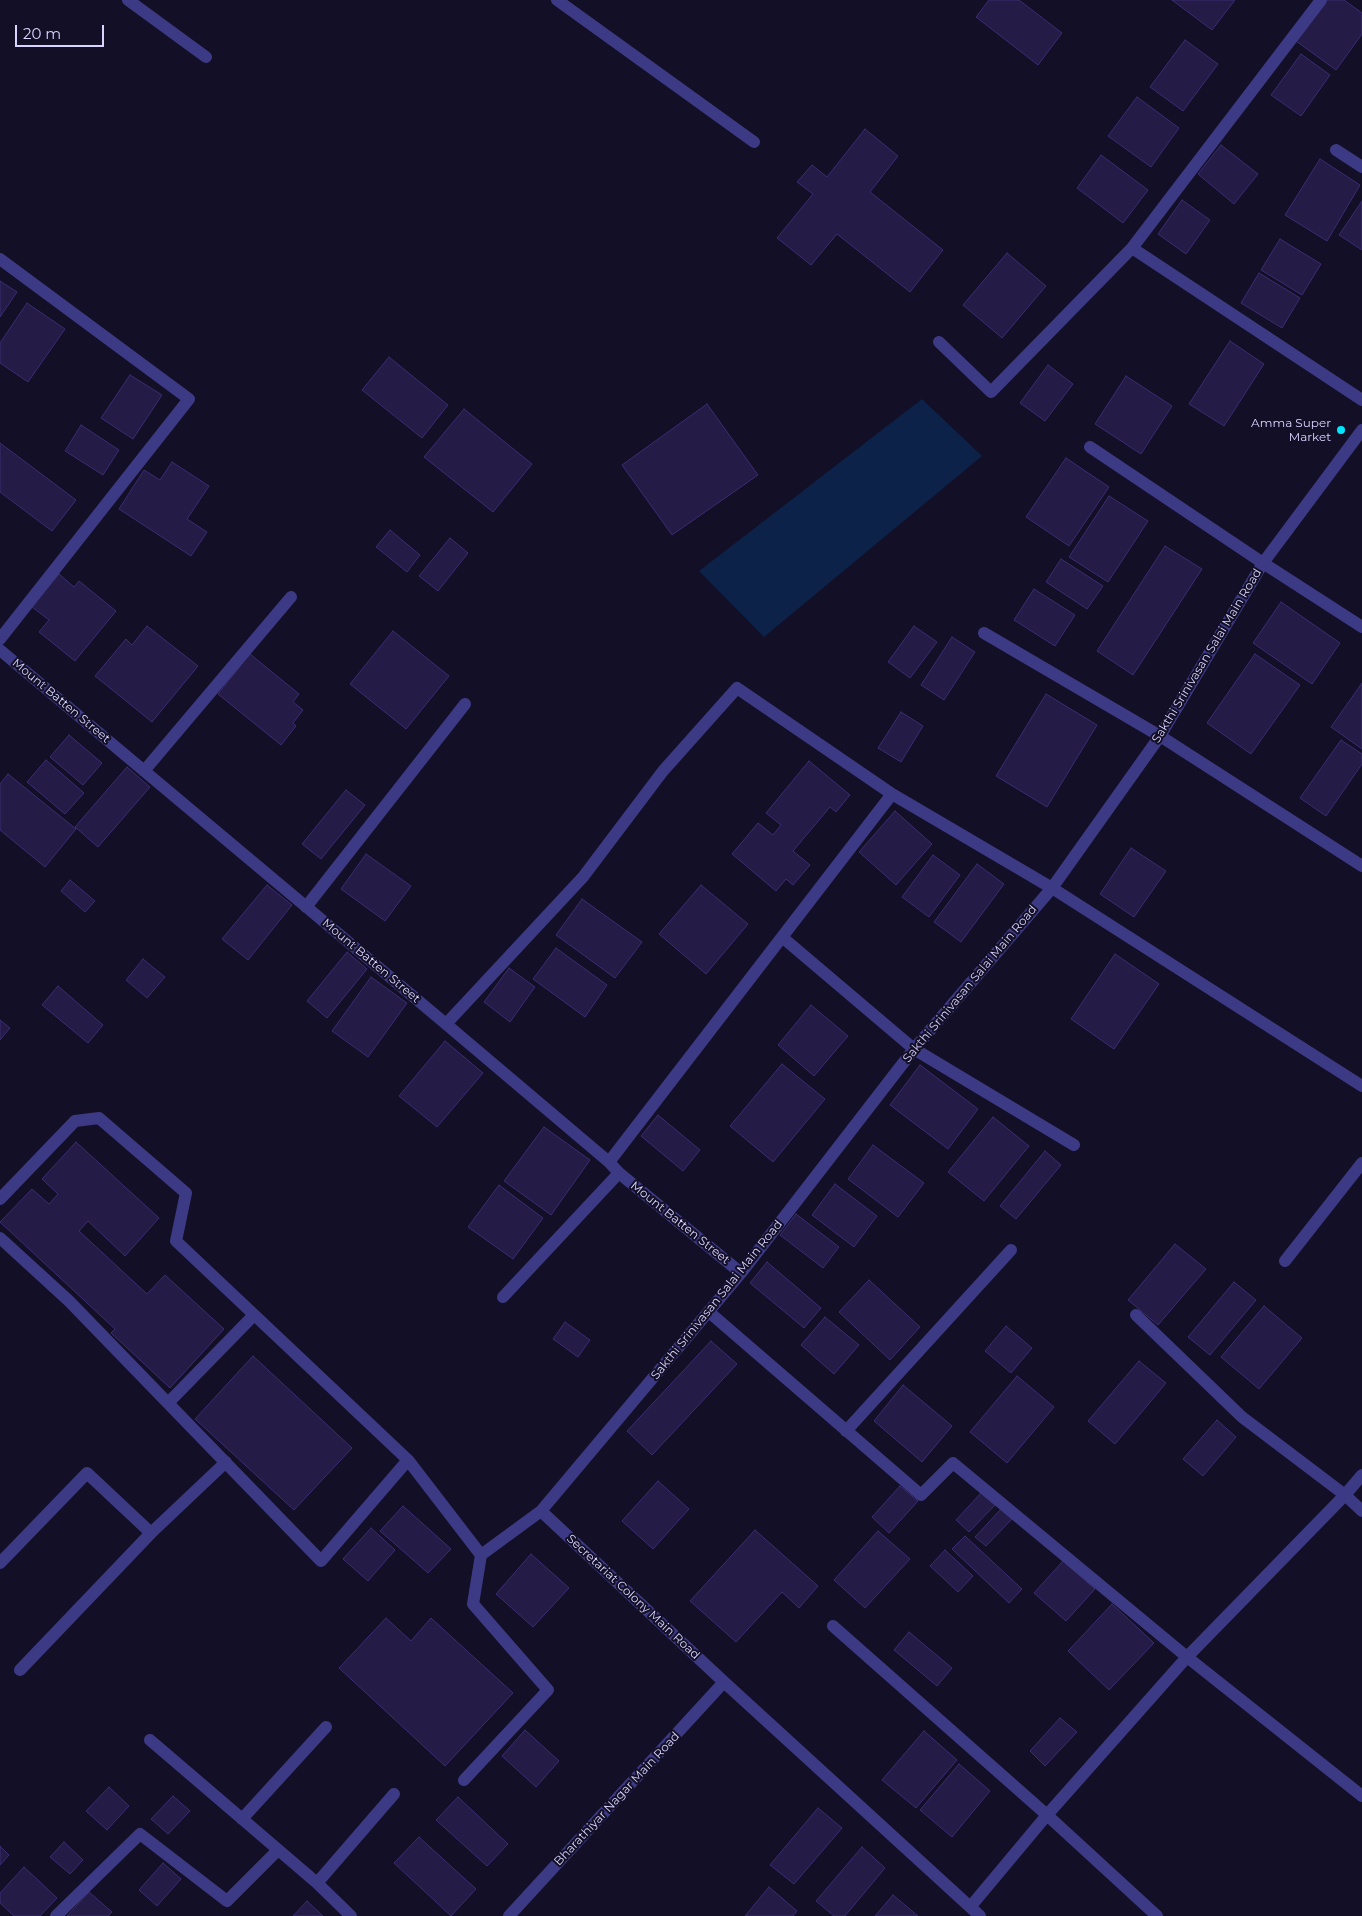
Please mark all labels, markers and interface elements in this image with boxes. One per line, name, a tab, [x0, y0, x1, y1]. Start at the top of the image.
scale bar	[18, 15, 106, 47]
text: 20 m	[23, 24, 61, 43]
place label: Amma Super Market	[1251, 416, 1331, 444]
marker: Amma Super Market	[1335, 424, 1347, 436]
street label: Sakthi Srinivasan Salai Main Road	[1149, 566, 1265, 746]
street label: Mount Batten Street	[9, 656, 113, 746]
street label: Sakthi Srinivasan Salai Main Road	[900, 902, 1040, 1066]
street label: Mount Batten Street	[319, 916, 423, 1006]
street label: Mount Batten Street	[628, 1179, 732, 1267]
street label: Sakthi Srinivasan Salai Main Road	[648, 1217, 786, 1383]
street label: Secretariat Colony Main Road	[564, 1532, 702, 1662]
street label: Bharathiyar Nagar Main Road	[551, 1729, 683, 1869]

